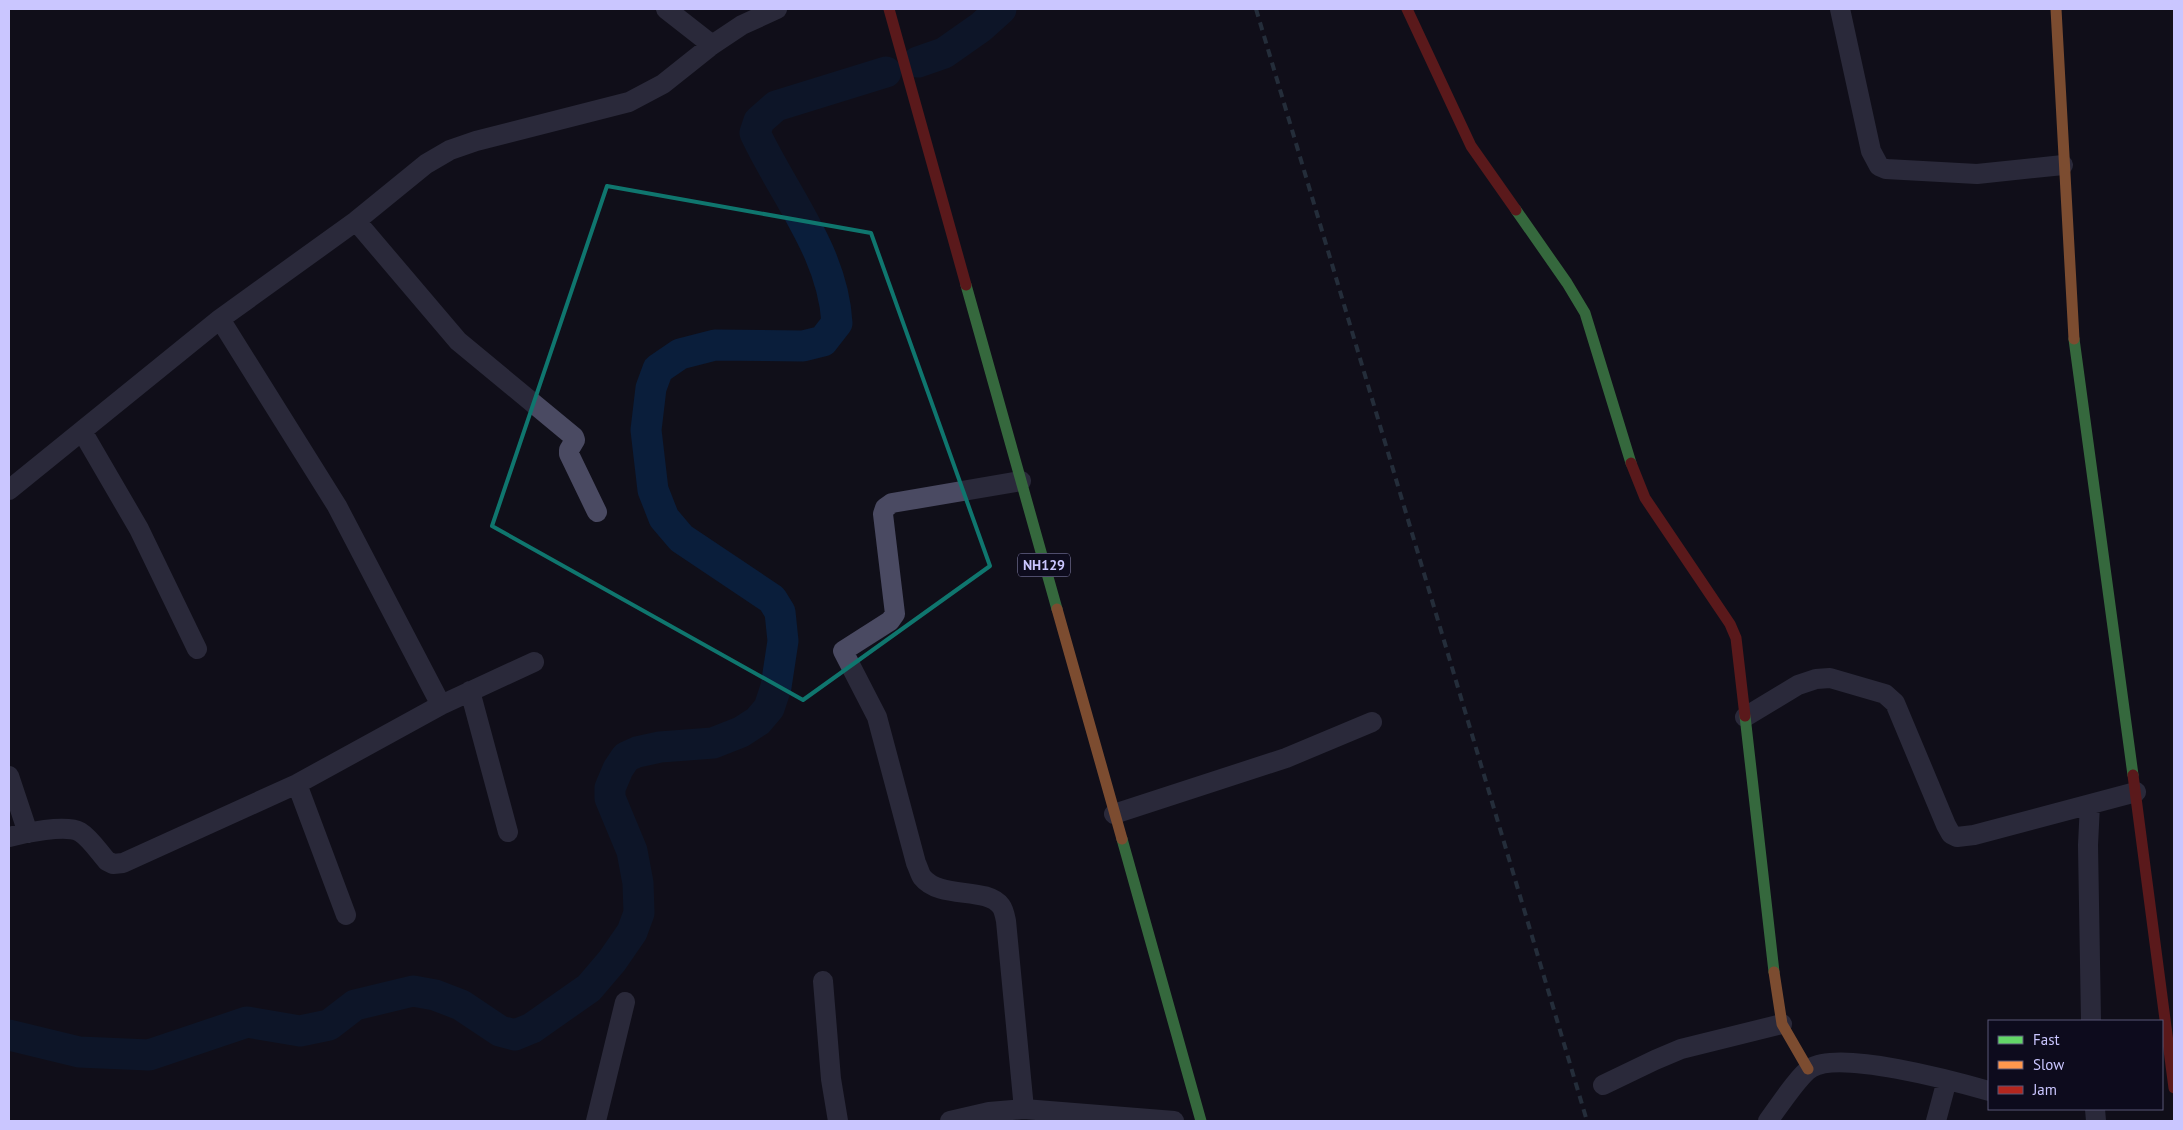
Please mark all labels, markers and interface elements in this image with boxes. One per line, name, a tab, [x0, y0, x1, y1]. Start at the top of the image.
road number: NH129	[1018, 554, 1070, 576]
legend	[1988, 1020, 2163, 1110]
text: Fast	[2033, 1030, 2060, 1049]
text: Slow	[2033, 1055, 2064, 1074]
text: Jam	[2032, 1080, 2057, 1099]

